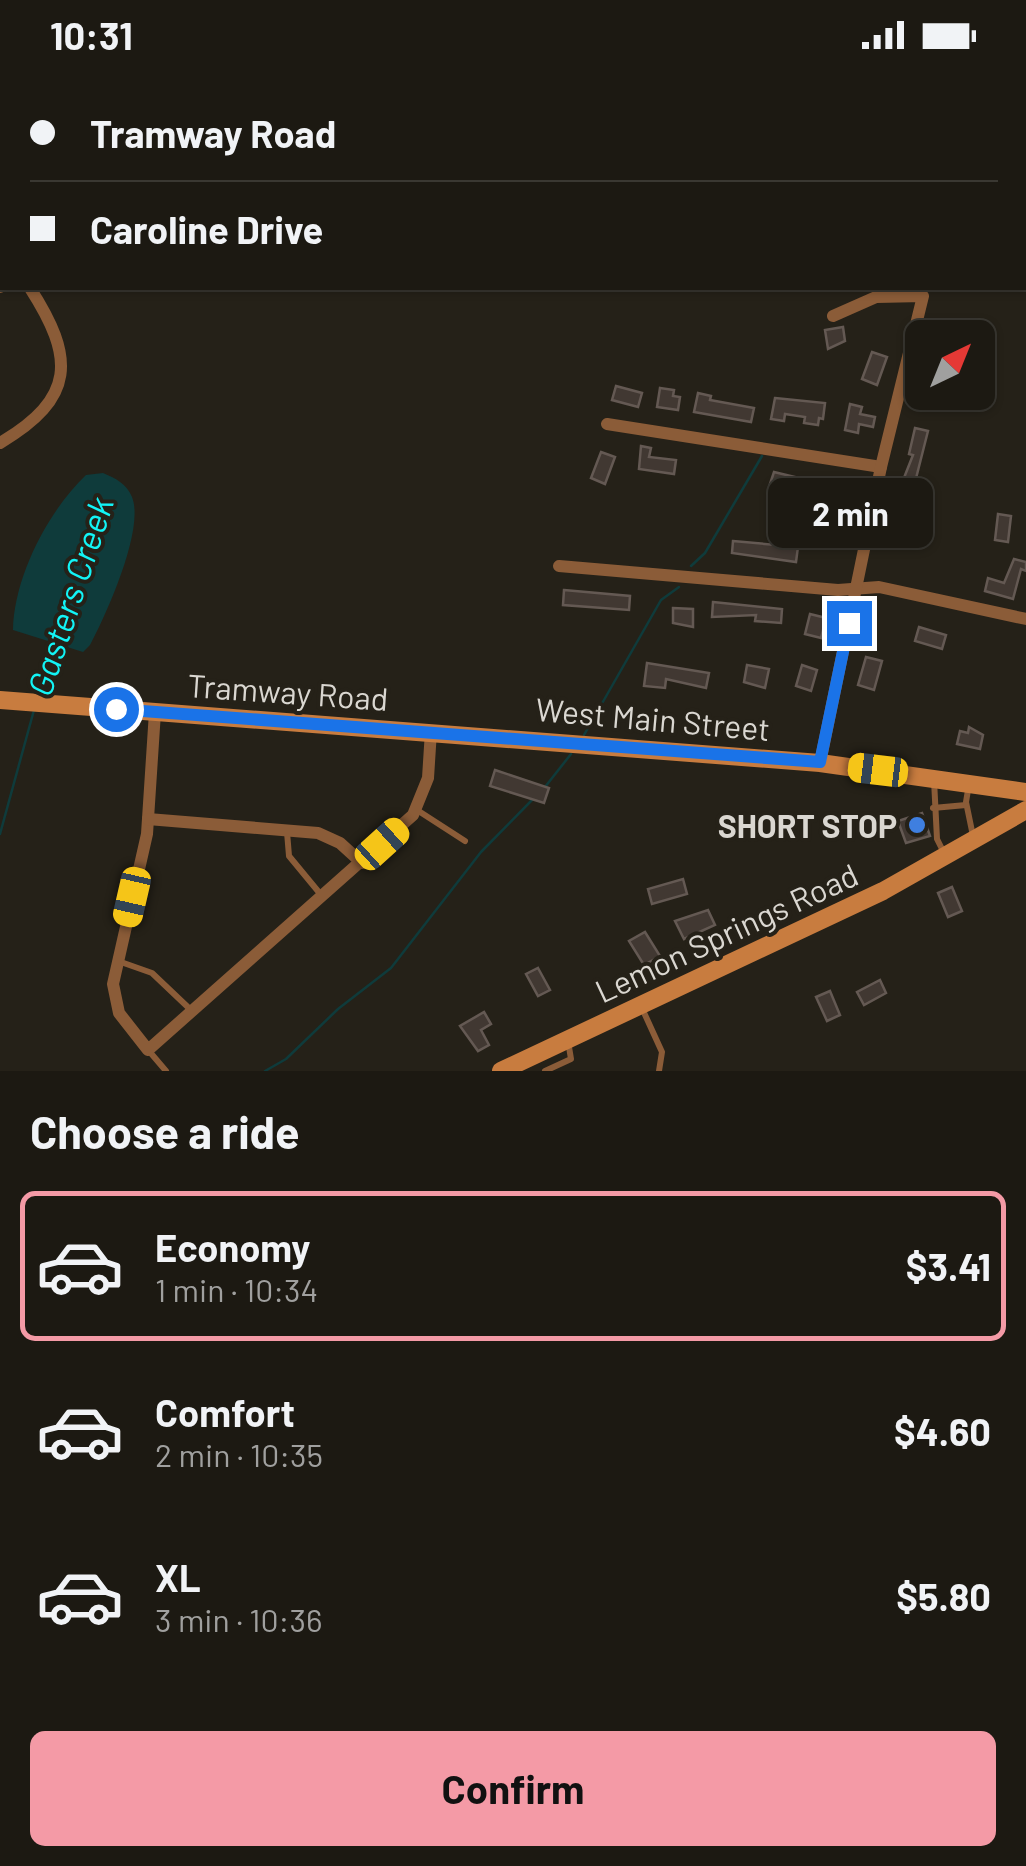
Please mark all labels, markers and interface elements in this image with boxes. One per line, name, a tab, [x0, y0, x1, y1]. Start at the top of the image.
text: 10:31	[50, 12, 133, 58]
text: Tramway Road	[90, 110, 336, 156]
text: Caroline Drive	[90, 206, 323, 252]
north arrow	[905, 320, 995, 410]
map controls	[905, 320, 995, 410]
callout: 2 min	[766, 478, 932, 548]
water label: Gasters Creek	[17, 491, 121, 701]
text: 2 min	[812, 494, 889, 532]
route end	[827, 601, 872, 646]
street label: Tramway Road	[186, 665, 390, 717]
route start	[94, 687, 139, 732]
street label: West Main Street	[534, 689, 772, 747]
car	[846, 751, 910, 789]
place label: SHORT STOP	[718, 806, 897, 844]
car	[350, 813, 414, 875]
marker: SHORT STOP	[906, 814, 928, 836]
street label: Lemon Springs Road	[589, 854, 863, 1010]
car	[111, 864, 153, 930]
text: Choose a ride	[30, 1104, 300, 1158]
icon: car	[35, 1221, 125, 1311]
text: Economy	[155, 1224, 310, 1270]
text: $3.41	[906, 1243, 991, 1289]
text: 1 min · 10:34	[155, 1270, 318, 1308]
icon: car	[35, 1386, 125, 1476]
text: Comfort	[155, 1389, 295, 1435]
text: $4.60	[894, 1408, 991, 1454]
text: 2 min · 10:35	[155, 1435, 323, 1473]
icon: car	[35, 1551, 125, 1641]
text: XL	[155, 1554, 201, 1600]
text: $5.80	[896, 1573, 991, 1619]
text: 3 min · 10:36	[155, 1600, 322, 1638]
button: Confirm	[30, 1731, 996, 1846]

